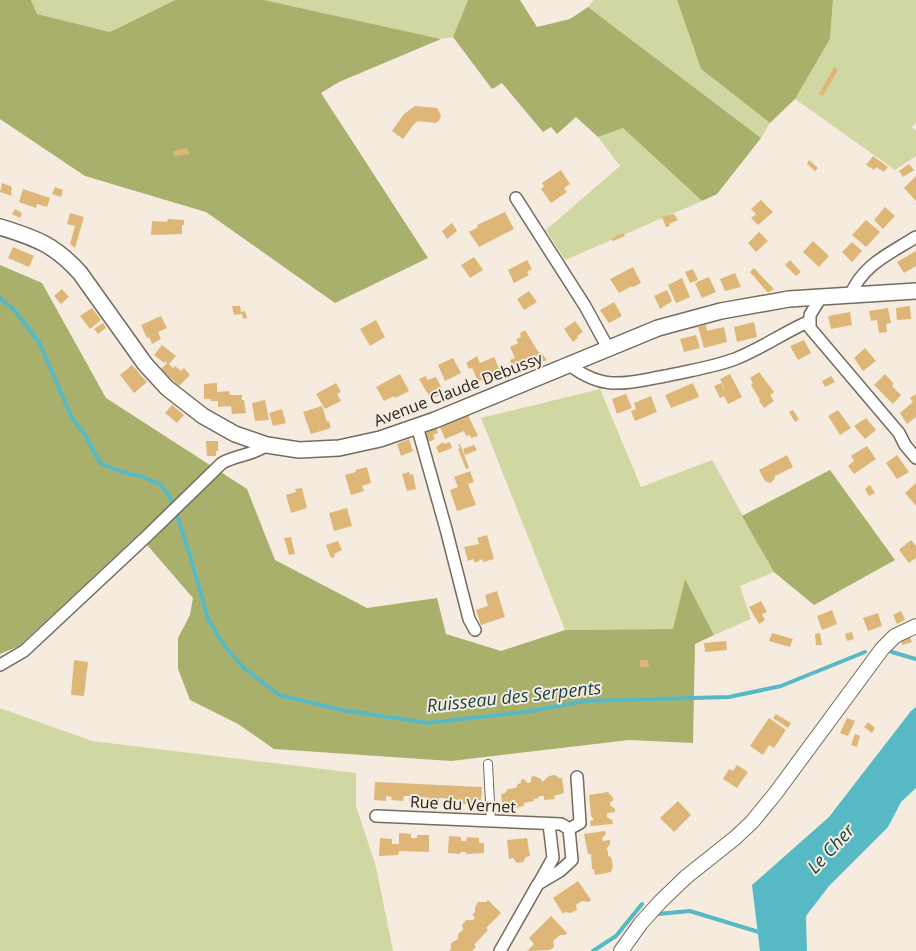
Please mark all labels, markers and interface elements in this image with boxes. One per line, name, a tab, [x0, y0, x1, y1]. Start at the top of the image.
street label: Avenue Claude Debussy	[370, 346, 546, 431]
water label: Ruisseau des Serpents	[425, 675, 603, 717]
street label: Rue du Vernet	[409, 790, 517, 818]
water label: Le Cher	[801, 818, 860, 878]

